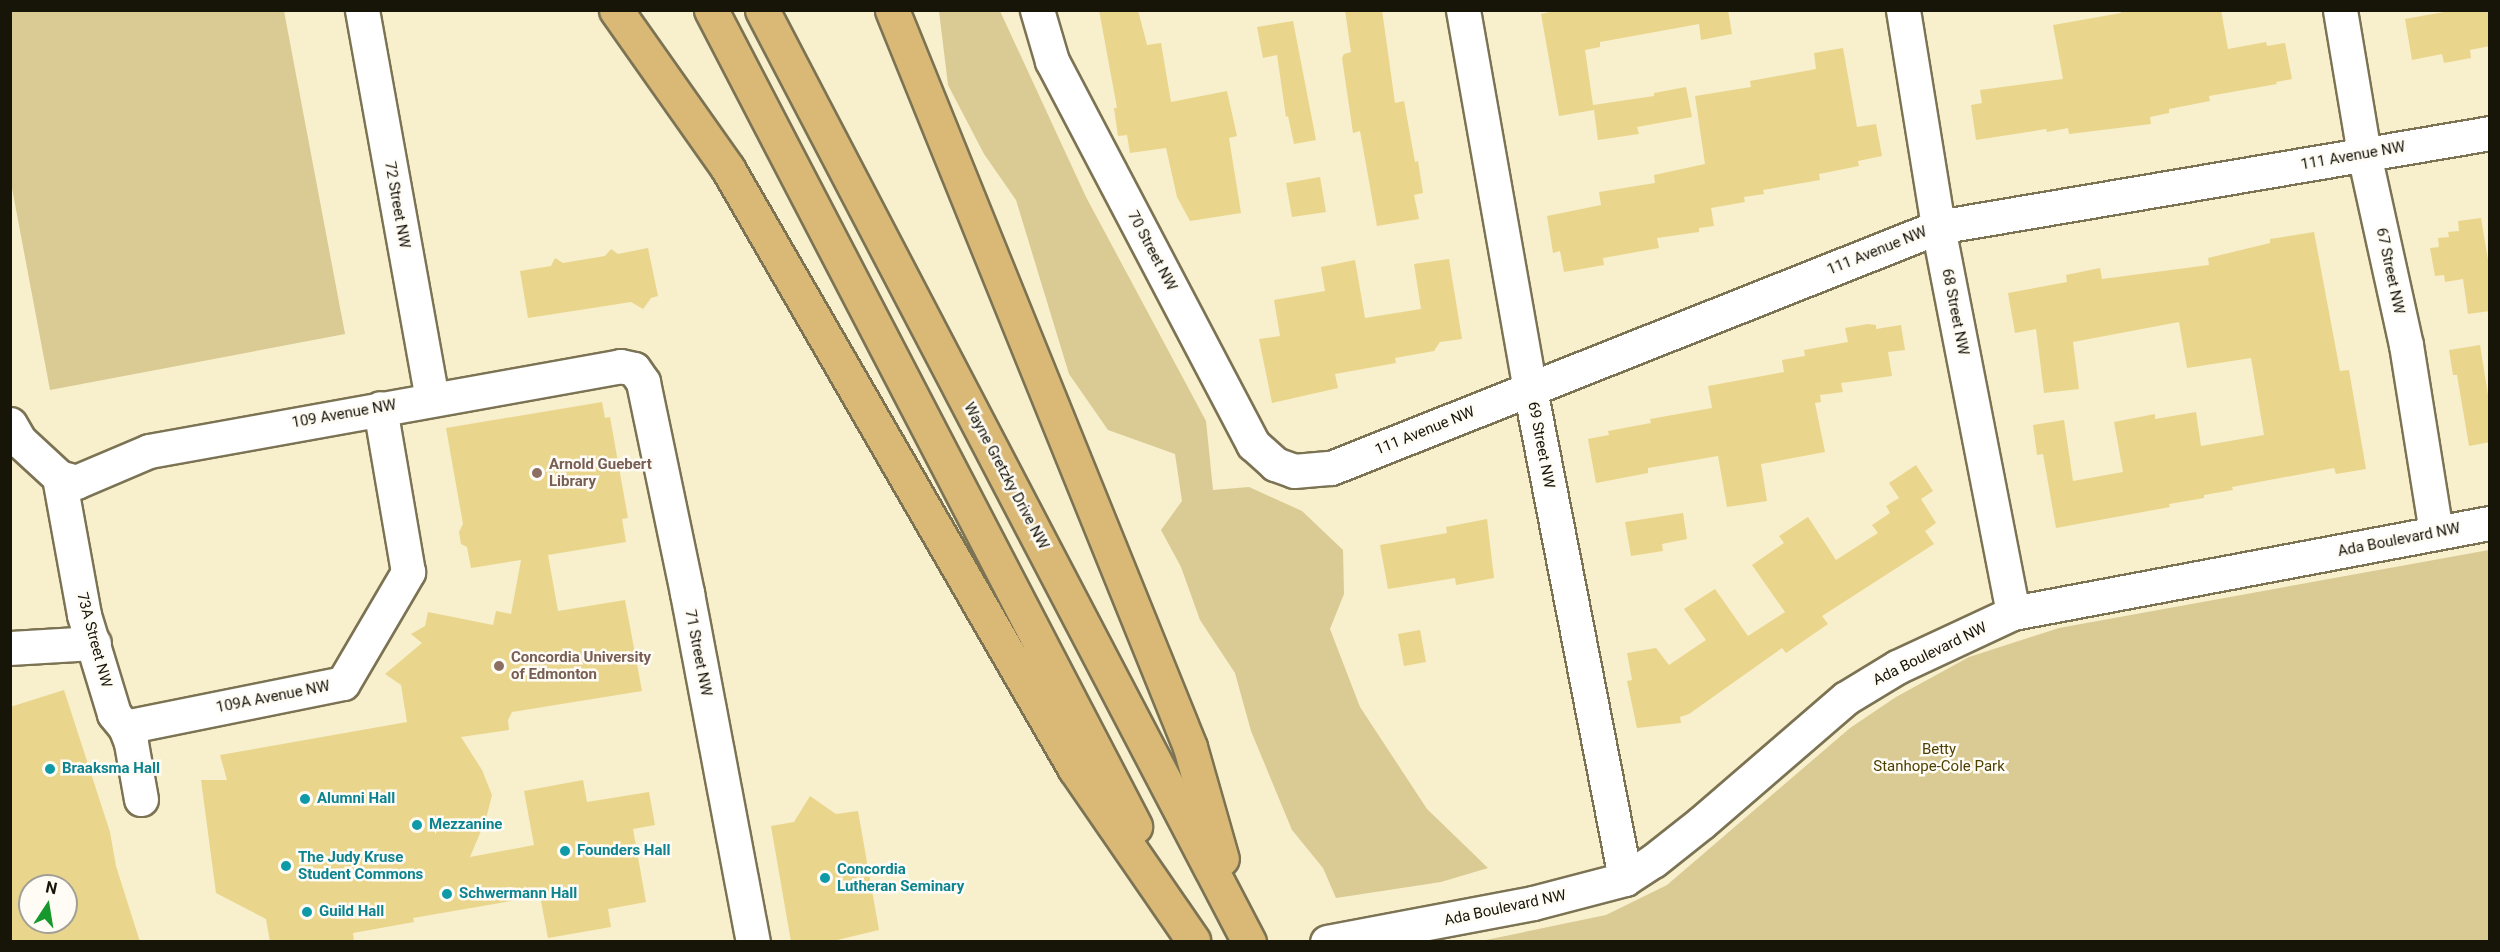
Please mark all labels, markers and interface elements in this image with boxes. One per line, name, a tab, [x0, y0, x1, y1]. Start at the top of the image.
street label: 111 Avenue NW	[2299, 138, 2407, 174]
street label: 72 Street NW	[381, 160, 413, 250]
street label: 70 Street NW	[1123, 208, 1181, 294]
street label: 111 Avenue NW	[1825, 223, 1929, 279]
street label: 67 Street NW	[2372, 226, 2408, 316]
street label: 68 Street NW	[1938, 267, 1972, 357]
street label: 109 Avenue NW	[290, 396, 398, 432]
street label: Wayne Gretzky Drive NW	[960, 400, 1052, 552]
street label: 69 Street NW	[1524, 400, 1558, 490]
street label: 111 Avenue NW	[1373, 403, 1477, 459]
place label: Arnold Guebert Library	[549, 455, 652, 490]
marker: Arnold Guebert Library	[530, 466, 544, 480]
street label: Ada Boulevard NW	[2336, 519, 2462, 561]
street label: 73A Street NW	[73, 591, 115, 689]
street label: 71 Street NW	[681, 608, 715, 698]
street label: Ada Boulevard NW	[1870, 619, 1990, 689]
place label: Concordia University of Edmonton	[511, 648, 651, 683]
marker: Concordia University of Edmonton	[492, 659, 506, 673]
street label: 109A Avenue NW	[215, 677, 331, 717]
park label: Betty Stanhope-Cole Park	[1873, 740, 2005, 775]
place label: Braaksma Hall	[62, 760, 160, 778]
marker: Braaksma Hall	[43, 762, 57, 776]
place label: Alumni Hall	[317, 790, 395, 808]
marker: Alumni Hall	[298, 792, 312, 806]
place label: Mezzanine	[429, 816, 502, 834]
marker: Mezzanine	[410, 818, 424, 832]
place label: Founders Hall	[577, 842, 670, 860]
marker: Founders Hall	[558, 844, 572, 858]
place label: The Judy Kruse Student Commons	[298, 848, 423, 883]
marker: The Judy Kruse Student Commons	[279, 859, 293, 873]
place label: Concordia Lutheran Seminary	[837, 860, 964, 895]
marker: Concordia Lutheran Seminary	[818, 871, 832, 885]
north arrow	[18, 874, 78, 934]
text: N	[44, 877, 59, 898]
place label: Schwermann Hall	[459, 885, 577, 903]
street label: Ada Boulevard NW	[1442, 886, 1568, 930]
marker: Schwermann Hall	[440, 887, 454, 901]
place label: Guild Hall	[319, 903, 384, 921]
marker: Guild Hall	[300, 905, 314, 919]

